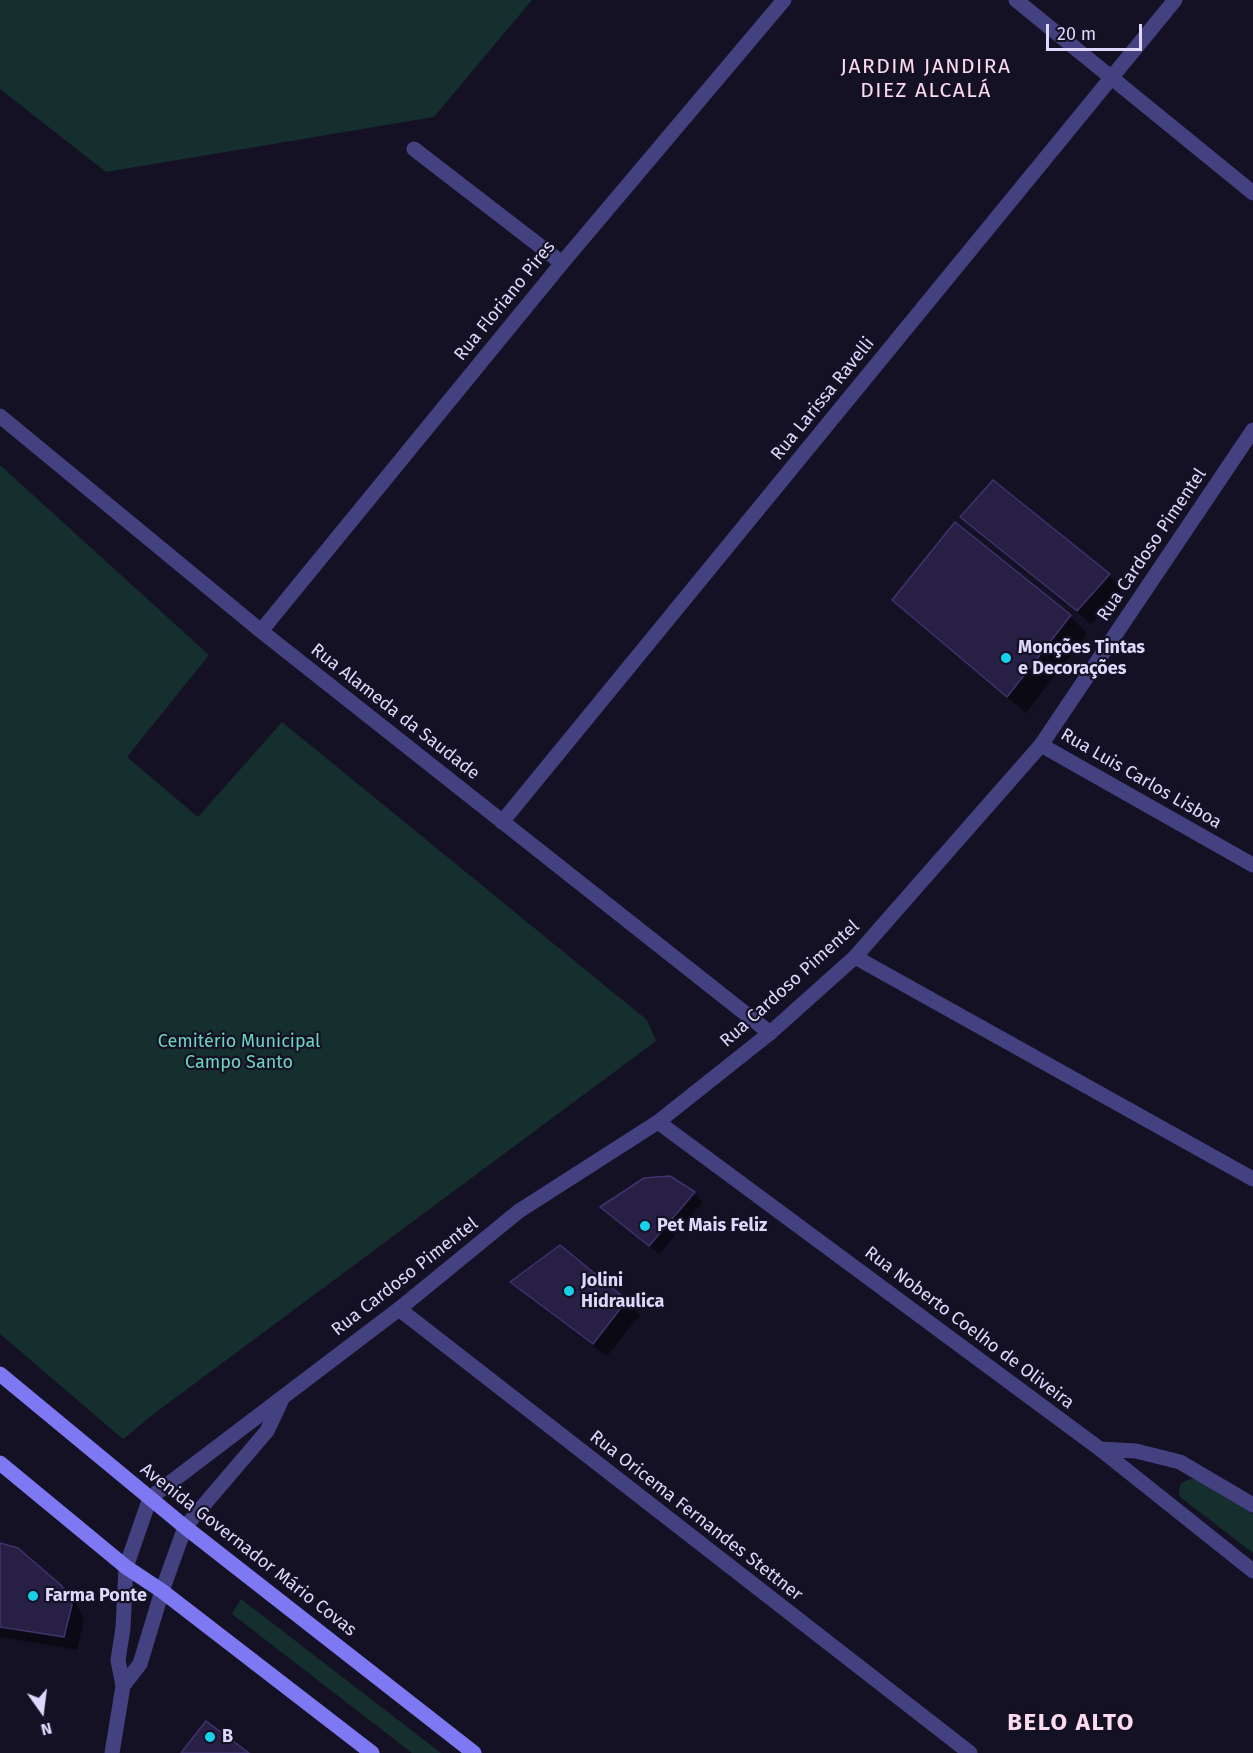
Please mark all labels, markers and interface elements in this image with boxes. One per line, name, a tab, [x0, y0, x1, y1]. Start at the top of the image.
scale bar	[1049, 12, 1145, 50]
text: 20 m	[1057, 23, 1096, 45]
district label: JARDIM JANDIRA DIEZ ALCALÁ	[840, 54, 1012, 104]
street label: Rua Floriano Pires	[450, 237, 560, 365]
street label: Rua Larissa Ravelli	[767, 333, 879, 465]
street label: Rua Cardoso Pimentel	[1093, 465, 1211, 625]
place label: Monções Tintas e Decorações	[1018, 637, 1145, 680]
street label: Rua Alameda da Saudade	[306, 639, 484, 785]
marker: Monções Tintas e Decorações	[999, 651, 1013, 665]
street label: Rua Luis Carlos Lisboa	[1057, 724, 1225, 834]
street label: Rua Cardoso Pimentel	[716, 916, 864, 1052]
park label: Cemitério Municipal Campo Santo	[158, 1031, 320, 1074]
street label: Rua Cardoso Pimentel	[328, 1213, 482, 1341]
place label: Pet Mais Feliz	[657, 1215, 767, 1237]
marker: Pet Mais Feliz	[638, 1219, 652, 1233]
street label: Rua Noberto Coelho de Oliveira	[860, 1242, 1078, 1414]
place label: Jolini Hidraulica	[581, 1270, 664, 1312]
marker: Jolini Hidraulica	[562, 1284, 576, 1298]
street label: Rua Oricema Fernandes Stettner	[585, 1426, 807, 1606]
street label: Avenida Governador Mário Covas	[136, 1459, 360, 1641]
place label: Farma Ponte	[45, 1585, 147, 1607]
marker: Farma Ponte	[26, 1589, 40, 1603]
north arrow	[12, 1681, 72, 1741]
district label: BELO ALTO	[1007, 1709, 1135, 1737]
text: N	[39, 1718, 54, 1739]
place label: B	[222, 1726, 233, 1748]
marker: B	[203, 1730, 217, 1744]

